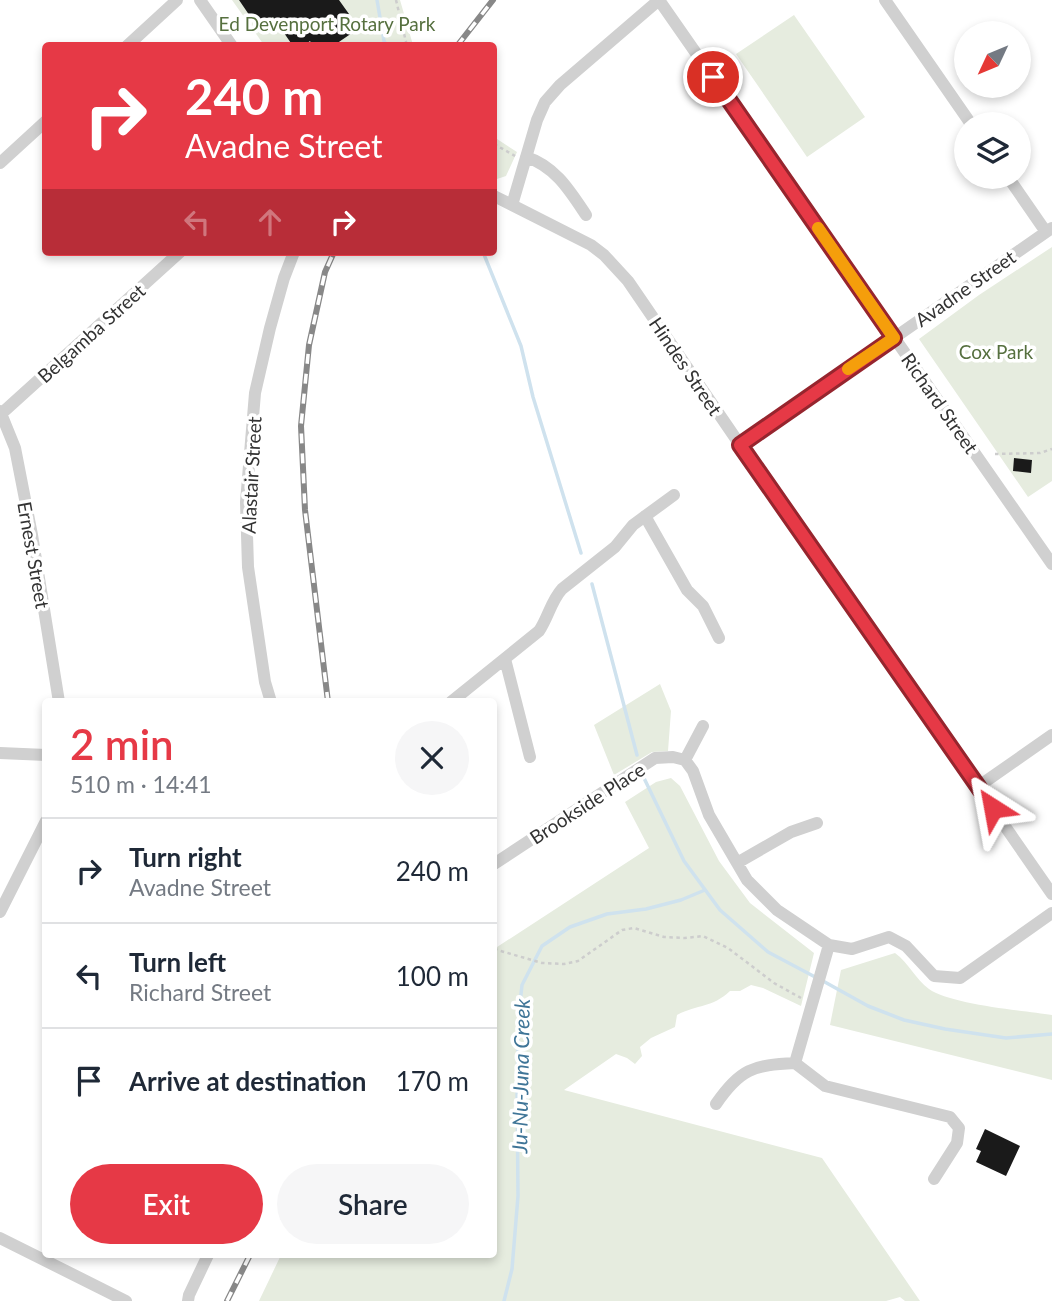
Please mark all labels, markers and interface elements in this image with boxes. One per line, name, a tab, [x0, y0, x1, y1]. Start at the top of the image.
park label: Ed Devenport Rotary Park	[219, 12, 436, 35]
north arrow	[954, 21, 1031, 98]
map controls	[954, 21, 1031, 189]
pin	[683, 47, 743, 107]
icon: arrive	[694, 58, 732, 96]
text: 240 m	[185, 67, 323, 125]
icon: right	[70, 70, 161, 161]
button: layers	[954, 112, 1031, 189]
text: Avadne Street	[185, 126, 383, 165]
icon: left	[178, 203, 216, 241]
icon: ahead	[251, 203, 289, 241]
icon: right	[324, 203, 362, 241]
street label: Avadne Street	[910, 245, 1020, 331]
street label: Belgamba Street	[33, 279, 150, 387]
street label: Hindes Street	[645, 313, 727, 420]
park label: Cox Park	[959, 340, 1033, 363]
street label: Richard Street	[897, 348, 983, 458]
street label: Alastair Street	[236, 416, 266, 534]
street label: Ernest Street	[13, 500, 55, 610]
text: 2 min	[70, 719, 174, 769]
button: close	[395, 721, 469, 795]
street label: Brookside Place	[525, 757, 649, 849]
text: 510 m · 14:41	[70, 770, 212, 798]
position arrow	[956, 771, 1030, 845]
text: Turn right	[129, 841, 242, 873]
icon: right	[70, 852, 108, 890]
text: 240 m	[396, 855, 469, 887]
text: Avadne Street	[129, 873, 271, 901]
text: Turn left	[129, 946, 226, 978]
icon: left	[70, 957, 108, 995]
text: 100 m	[396, 960, 469, 992]
text: Richard Street	[129, 978, 271, 1006]
water label: Ju-Nu-Juna Creek	[506, 997, 534, 1154]
icon: arrive	[70, 1062, 108, 1100]
text: Arrive at destination	[129, 1065, 366, 1097]
text: 170 m	[396, 1065, 469, 1097]
button: Exit	[70, 1164, 263, 1244]
button: Share	[277, 1164, 469, 1244]

